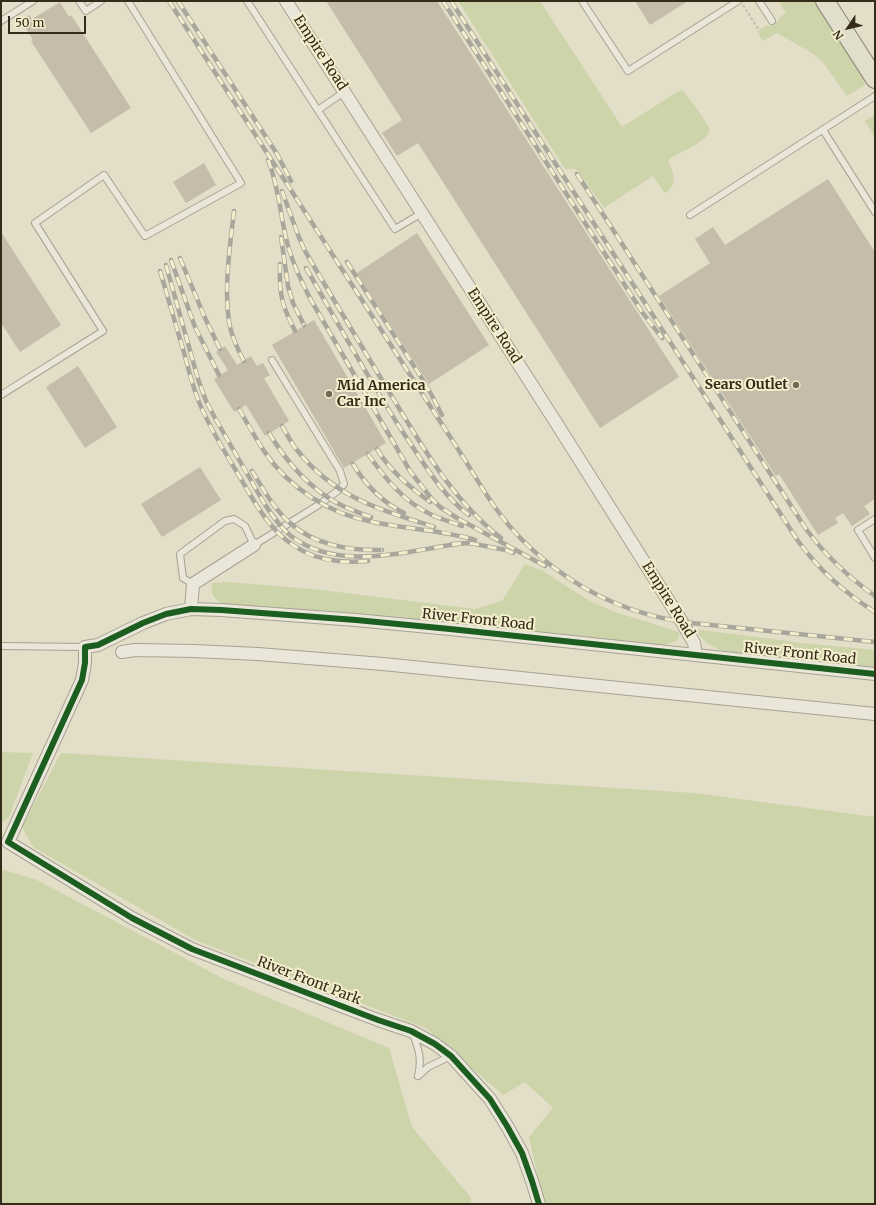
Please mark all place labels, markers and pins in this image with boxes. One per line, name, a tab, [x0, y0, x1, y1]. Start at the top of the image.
place label: Sears Outlet	[704, 377, 788, 393]
place label: Mid America Car Inc	[337, 378, 426, 410]
marker: Sears Outlet	[791, 380, 801, 390]
marker: Mid America Car Inc	[324, 389, 334, 399]

